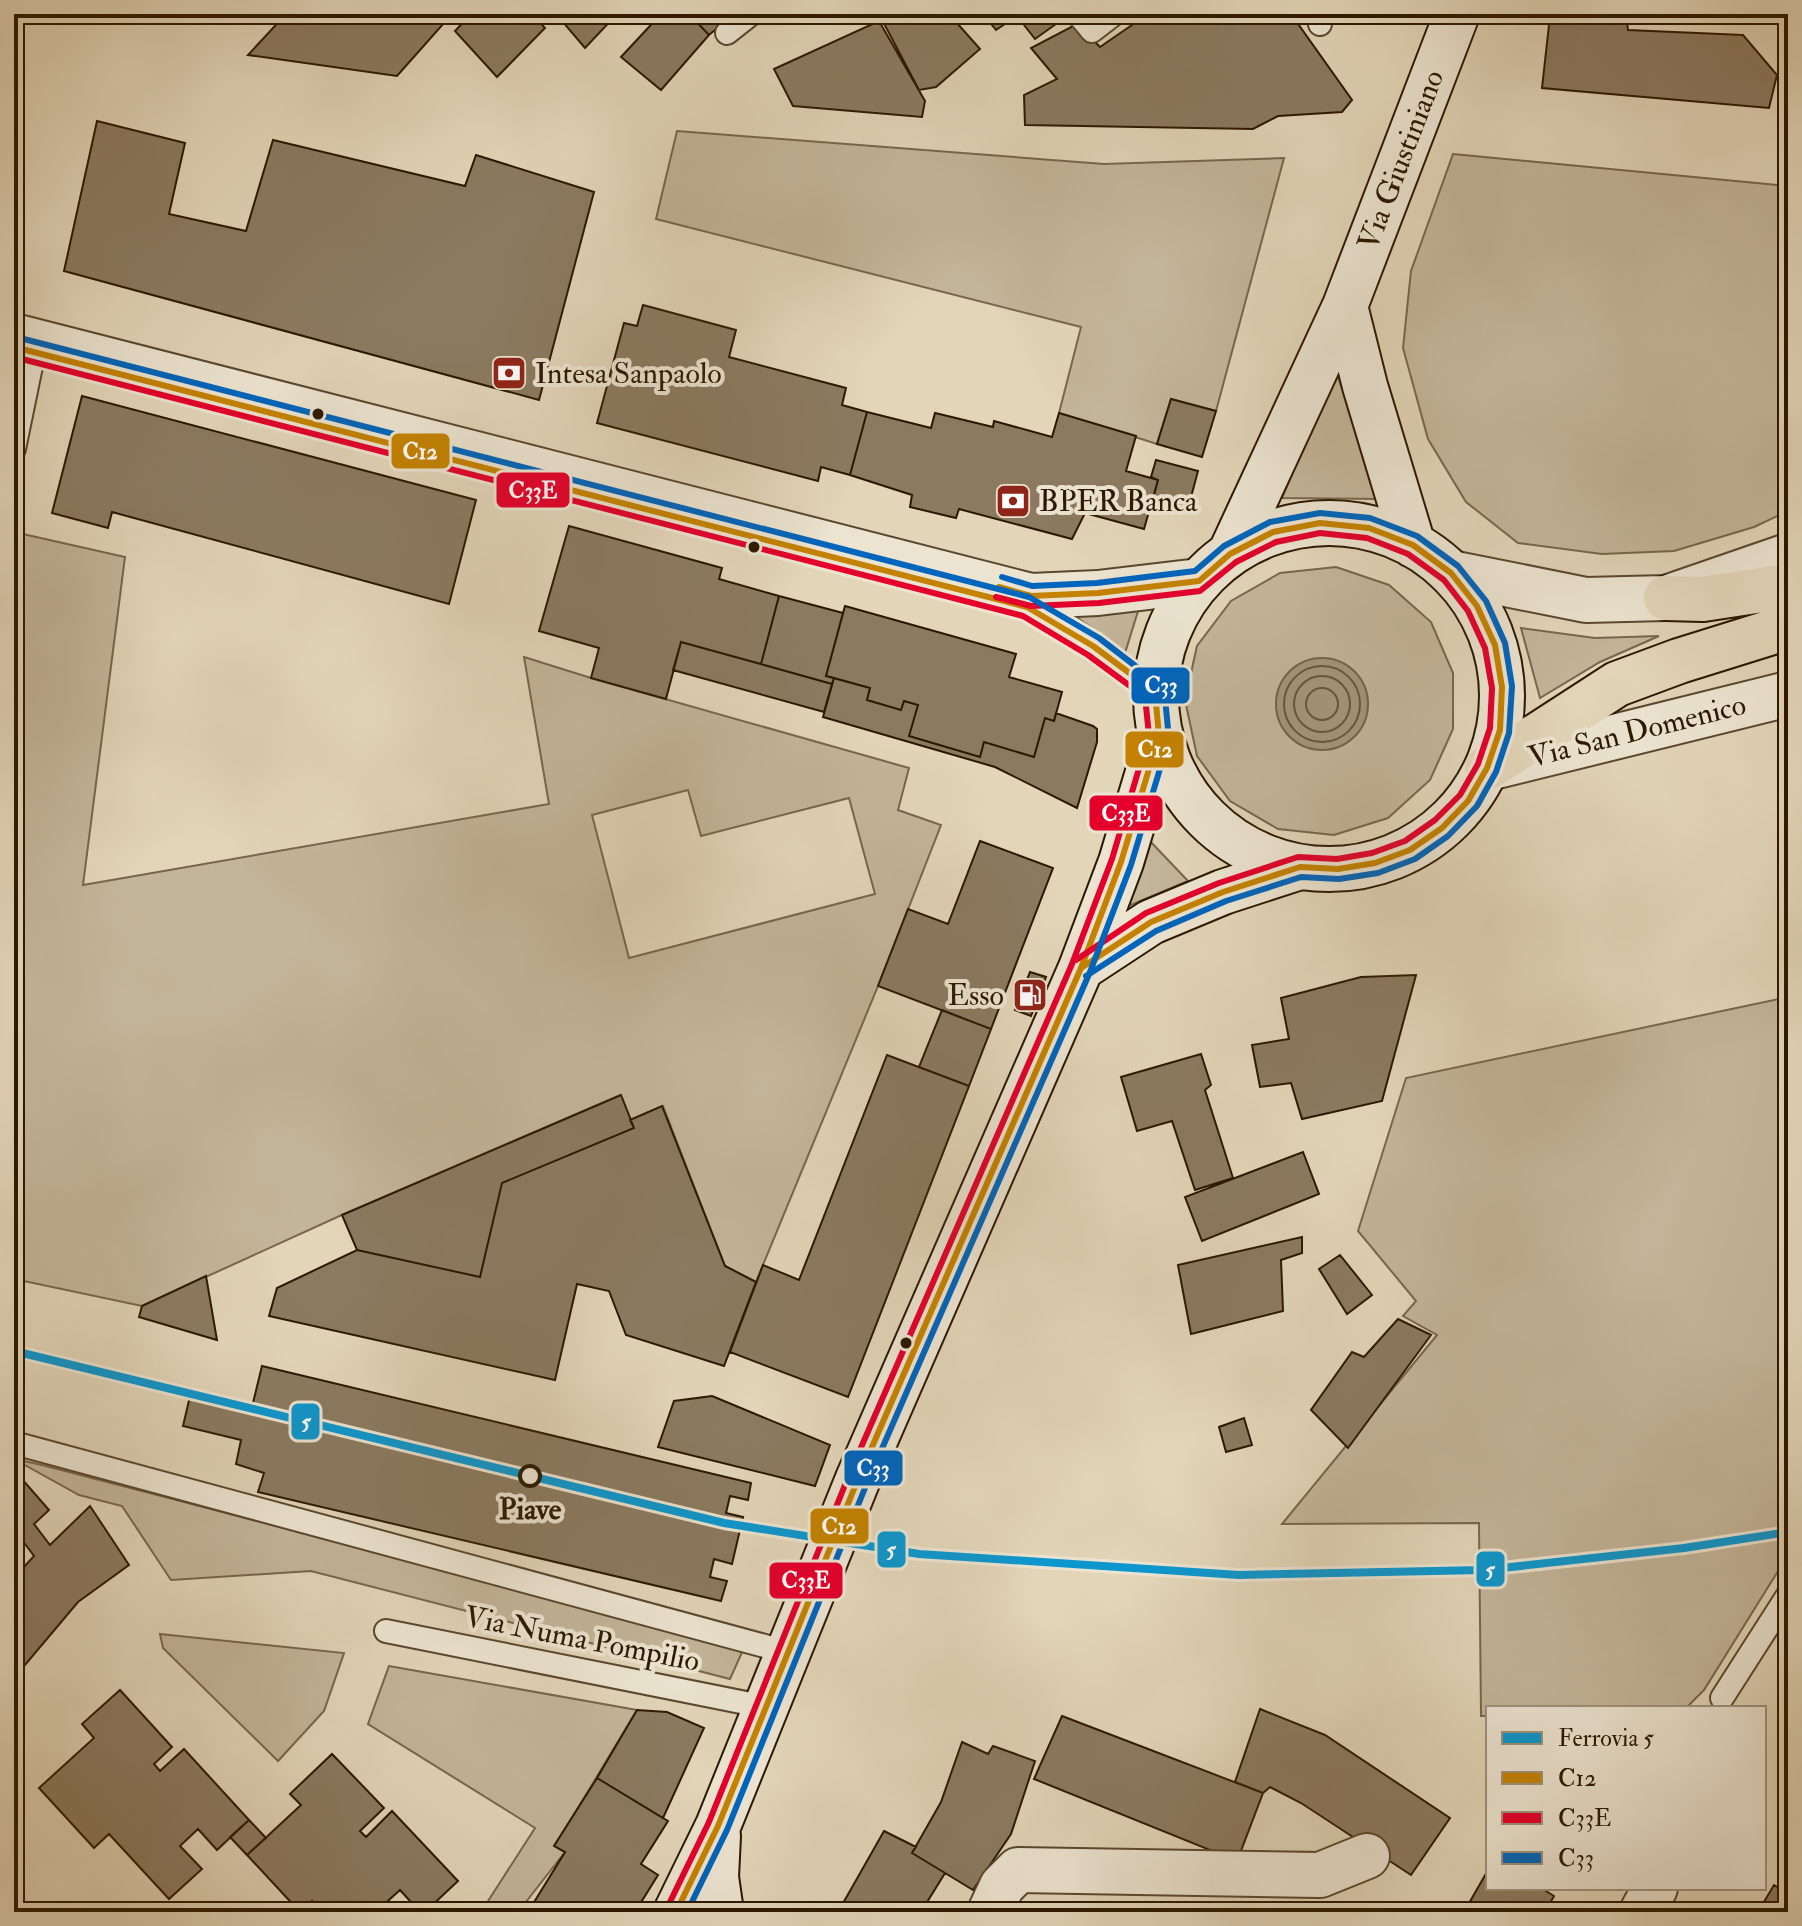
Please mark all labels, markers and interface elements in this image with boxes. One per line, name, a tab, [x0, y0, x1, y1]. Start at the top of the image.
street label: Via Giustiniano	[1350, 65, 1452, 255]
bank icon: Intesa Sanpaolo	[490, 354, 528, 392]
place label: Intesa Sanpaolo	[535, 355, 722, 392]
unlabelled marker	[310, 406, 326, 422]
line badge: C12	[390, 432, 451, 470]
text: C12	[402, 438, 438, 466]
line badge: C33E	[495, 471, 571, 509]
text: C33E	[509, 477, 558, 505]
bank icon: BPER Banca	[994, 482, 1032, 520]
place label: BPER Banca	[1039, 483, 1198, 520]
unlabelled marker	[746, 539, 762, 555]
line badge: C33	[1130, 666, 1191, 705]
text: C33	[1145, 672, 1178, 700]
street label: Via San Domenico	[1524, 686, 1750, 776]
line badge: C12	[1124, 730, 1185, 769]
text: C12	[1137, 736, 1173, 764]
line badge: C33E	[1088, 794, 1164, 832]
text: C33E	[1102, 800, 1151, 828]
fuel station icon: Esso	[1011, 976, 1049, 1014]
place label: Esso	[947, 977, 1004, 1014]
unlabelled marker	[898, 1335, 914, 1351]
line badge: 5	[290, 1402, 321, 1441]
text: 5	[301, 1408, 311, 1436]
line badge: C33	[843, 1449, 904, 1487]
text: C33	[857, 1455, 890, 1483]
marker: Piave	[519, 1465, 541, 1487]
place label: Piave	[499, 1491, 562, 1528]
line badge: C12	[809, 1507, 870, 1545]
text: C12	[821, 1513, 857, 1541]
line badge: 5	[876, 1530, 907, 1569]
text: 5	[886, 1536, 896, 1564]
line badge: 5	[1475, 1550, 1506, 1588]
text: 5	[1485, 1556, 1495, 1584]
line badge: C33E	[768, 1561, 844, 1600]
text: C33E	[782, 1567, 831, 1595]
street label: Via Numa Pompilio	[461, 1598, 703, 1680]
legend	[1486, 1706, 1766, 1890]
text: Ferrovia 5	[1558, 1723, 1654, 1754]
text: C12	[1558, 1763, 1596, 1794]
text: C33E	[1558, 1803, 1611, 1834]
text: C33	[1558, 1843, 1594, 1874]

